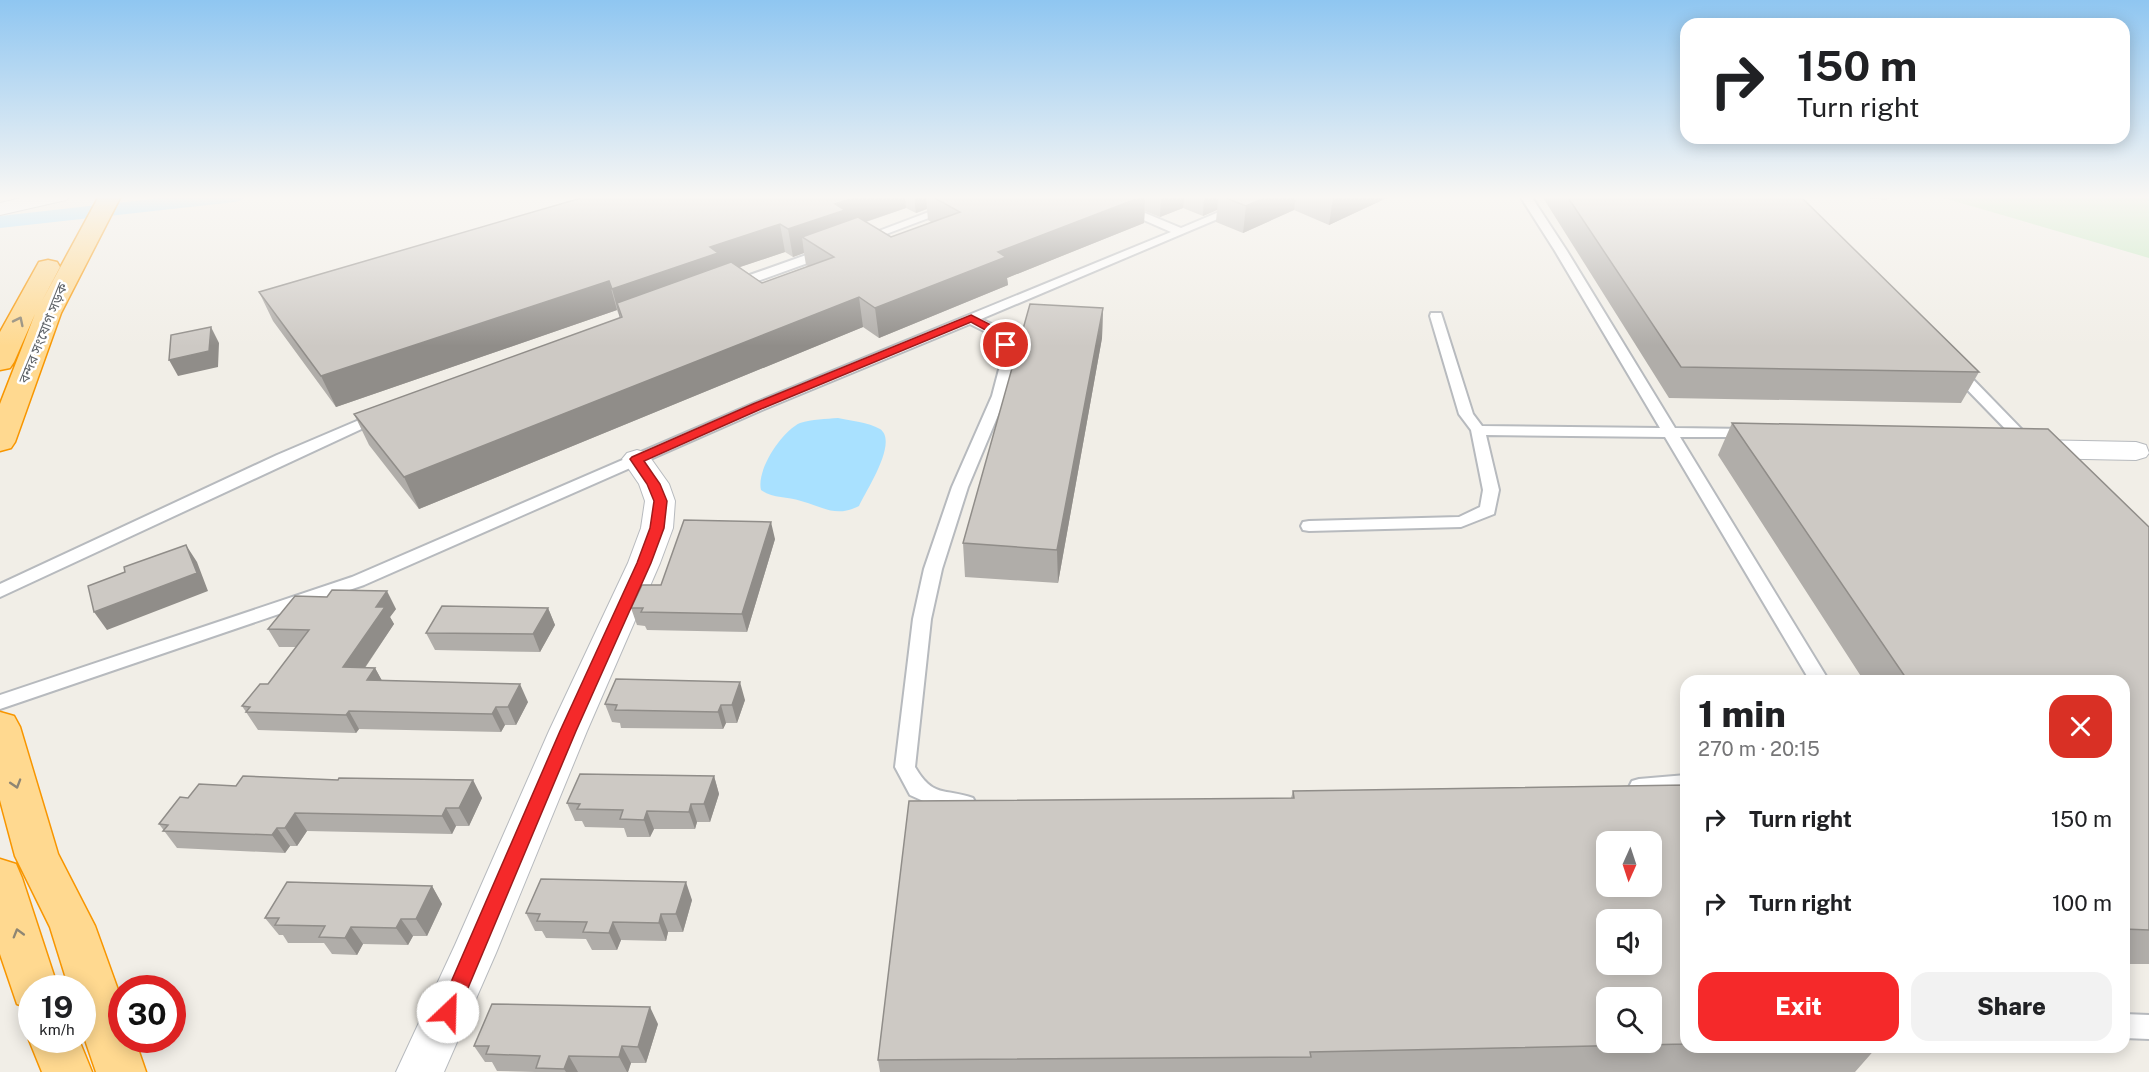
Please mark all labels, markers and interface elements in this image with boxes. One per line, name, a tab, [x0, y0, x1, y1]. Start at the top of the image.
text: 150 m	[1797, 41, 1917, 90]
icon: right	[1698, 42, 1776, 120]
text: Turn right	[1797, 91, 1920, 123]
street label: বন্দর সংযোগ সড়ক	[15, 280, 71, 386]
one-way arrow	[11, 317, 23, 328]
pin	[980, 319, 1031, 370]
icon: arrive	[989, 328, 1022, 361]
text: 1 min	[1698, 693, 1786, 735]
button: close	[2049, 695, 2112, 758]
text: 270 m · 20:15	[1698, 737, 1820, 761]
one-way arrow	[9, 778, 21, 788]
icon: right	[1698, 803, 1731, 836]
text: Turn right	[1749, 806, 1852, 832]
text: 150 m	[2051, 806, 2112, 832]
north arrow	[1596, 831, 1662, 897]
map controls	[1596, 831, 1662, 1053]
icon: right	[1698, 887, 1731, 920]
text: Turn right	[1749, 890, 1852, 916]
text: 100 m	[2052, 890, 2112, 916]
button: sound	[1596, 909, 1662, 975]
one-way arrow	[13, 928, 25, 939]
button: Exit	[1698, 972, 1899, 1041]
button: Share	[1911, 972, 2112, 1041]
speed limit sign: 30	[108, 975, 186, 1053]
position arrow	[416, 980, 480, 1044]
button: search	[1596, 987, 1662, 1053]
text: 19	[41, 989, 73, 1025]
text: km/h	[39, 1021, 75, 1038]

